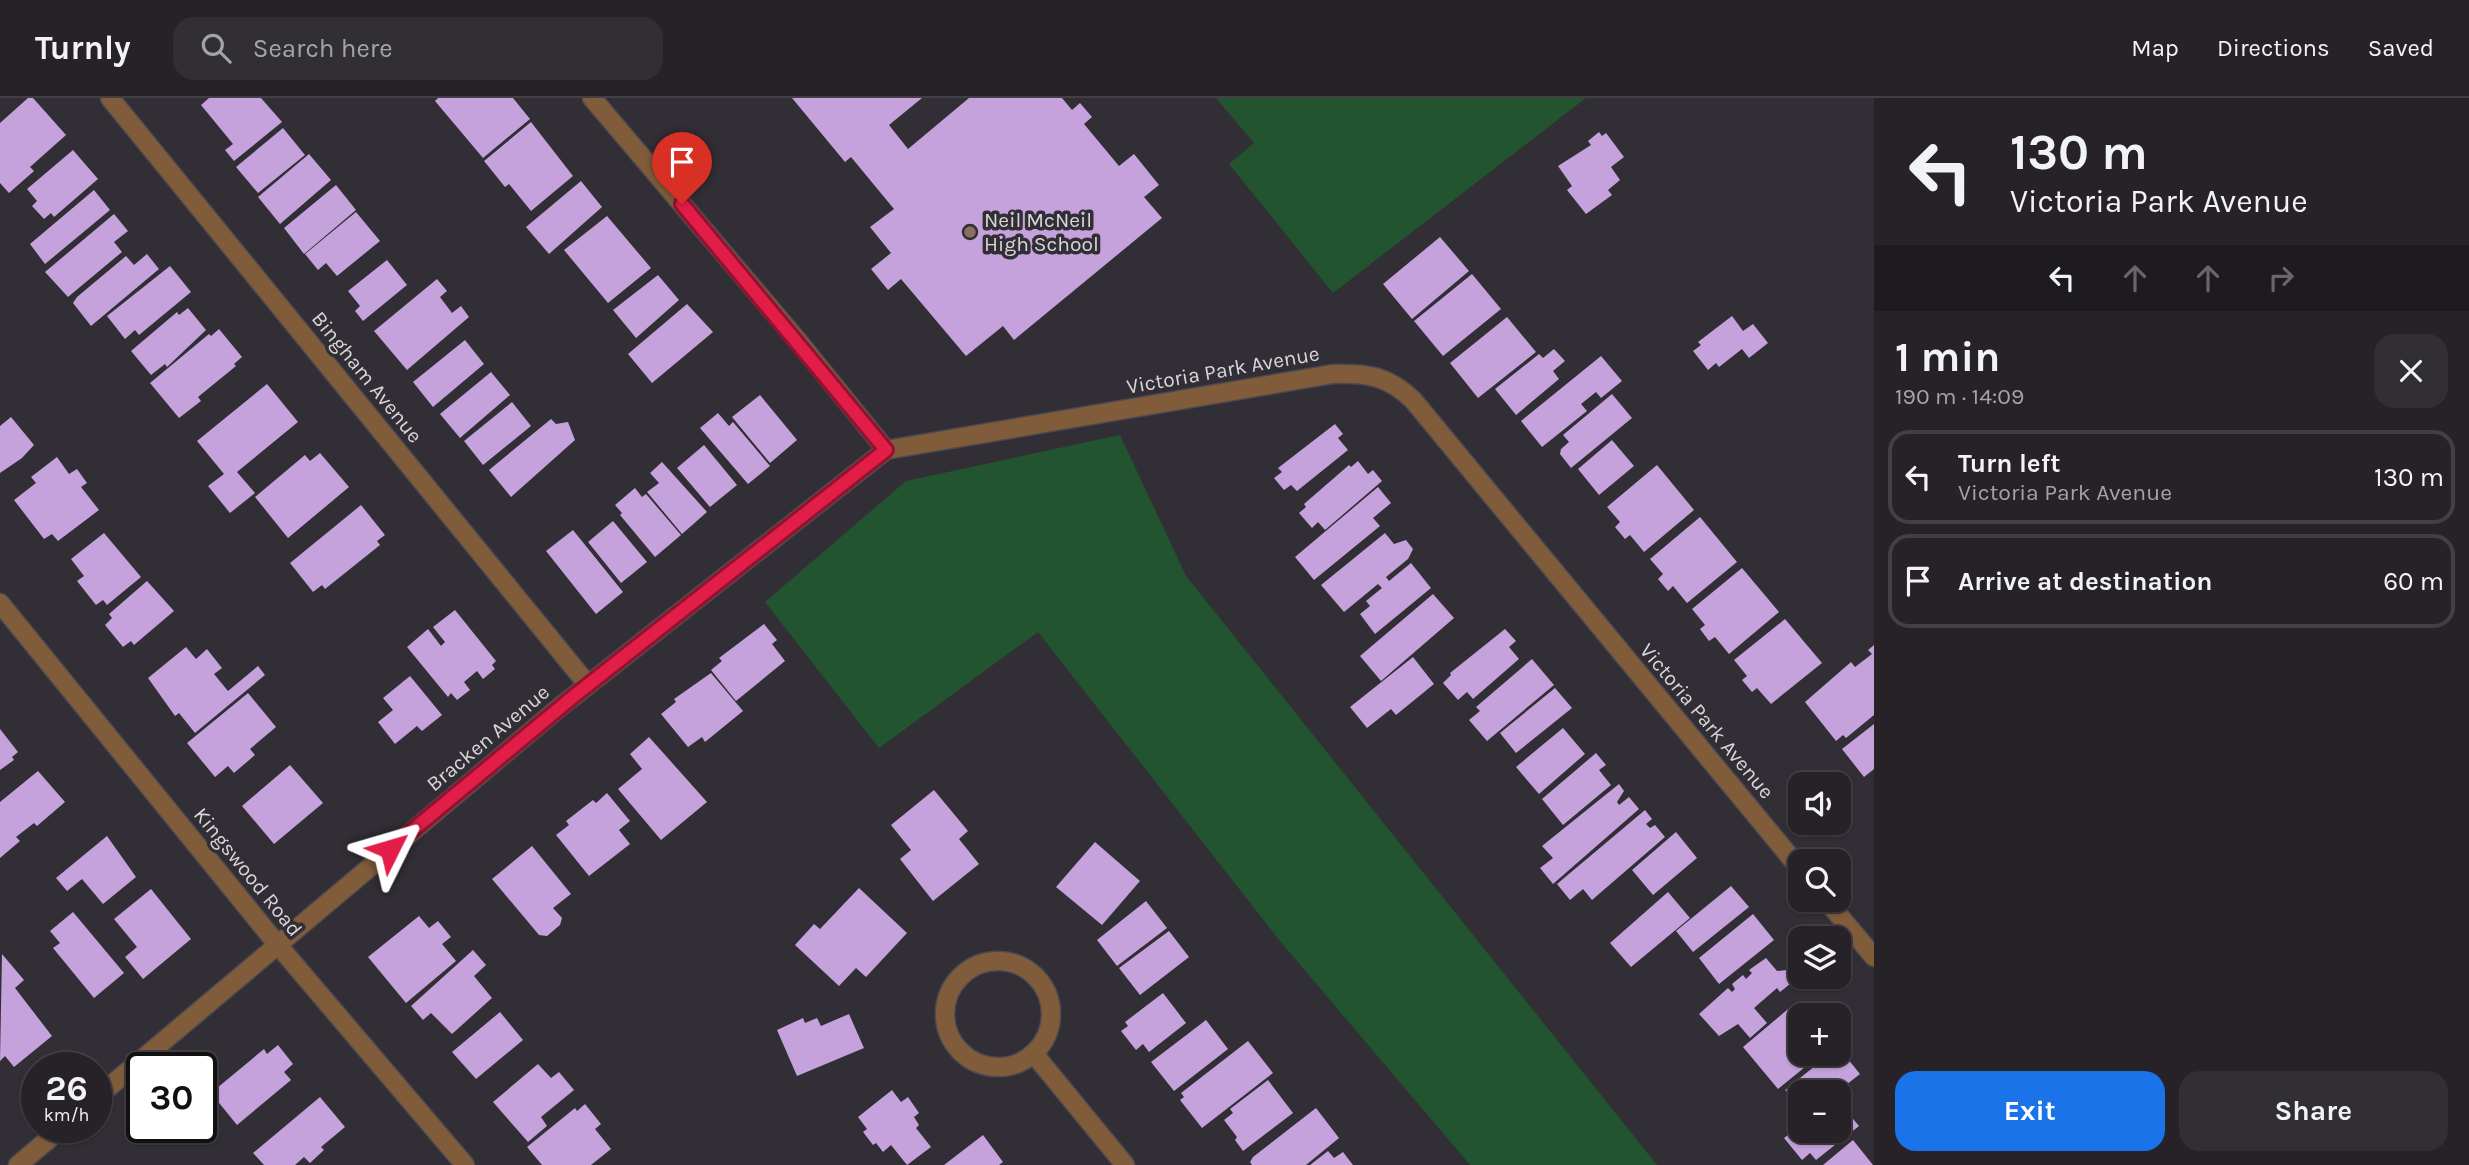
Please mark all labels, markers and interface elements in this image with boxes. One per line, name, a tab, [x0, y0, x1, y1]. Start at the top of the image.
search box	[173, 17, 663, 80]
text: Turnly	[35, 29, 131, 67]
icon: search	[197, 29, 235, 67]
text: Search here	[253, 33, 393, 64]
text: Map	[2131, 34, 2179, 62]
text: Directions	[2217, 34, 2330, 62]
text: Saved	[2368, 34, 2434, 62]
text: 130 m	[2010, 124, 2148, 181]
icon: left	[1895, 126, 1986, 217]
pin	[652, 132, 712, 204]
icon: arrive	[663, 143, 701, 181]
text: Victoria Park Avenue	[2010, 183, 2308, 220]
place label: Neil McNeil High School	[984, 208, 1099, 256]
marker: Neil McNeil High School	[962, 224, 978, 240]
icon: left	[2043, 259, 2081, 297]
icon: ahead	[2116, 259, 2154, 297]
icon: ahead	[2189, 259, 2227, 297]
icon: right	[2262, 259, 2300, 297]
street label: Bingham Avenue	[307, 307, 427, 447]
text: 1 min	[1895, 332, 2000, 382]
button: close	[2374, 334, 2448, 408]
street label: Victoria Park Avenue	[1125, 341, 1321, 399]
text: 190 m · 14:09	[1895, 383, 2024, 410]
text: Turn left	[1958, 448, 2060, 479]
icon: left	[1899, 458, 1937, 496]
text: 130 m	[2374, 462, 2444, 493]
text: Victoria Park Avenue	[1958, 479, 2172, 506]
icon: arrive	[1899, 562, 1937, 600]
text: Arrive at destination	[1958, 566, 2212, 597]
text: 60 m	[2383, 566, 2444, 597]
street label: Victoria Park Avenue	[1635, 638, 1779, 804]
street label: Bracken Avenue	[422, 680, 554, 796]
map controls	[1788, 772, 1851, 1143]
button: sound	[1788, 772, 1851, 835]
street label: Kingswood Road	[189, 803, 307, 941]
position arrow	[353, 812, 427, 886]
button: search	[1788, 849, 1851, 912]
button: layers	[1788, 926, 1851, 989]
button: +	[1788, 1003, 1851, 1066]
speed limit sign: 30	[126, 1052, 217, 1143]
text: 26	[45, 1068, 88, 1109]
button: Exit	[1895, 1071, 2165, 1151]
button: Share	[2179, 1071, 2448, 1151]
button: −	[1788, 1080, 1851, 1143]
text: km/h	[44, 1104, 89, 1126]

